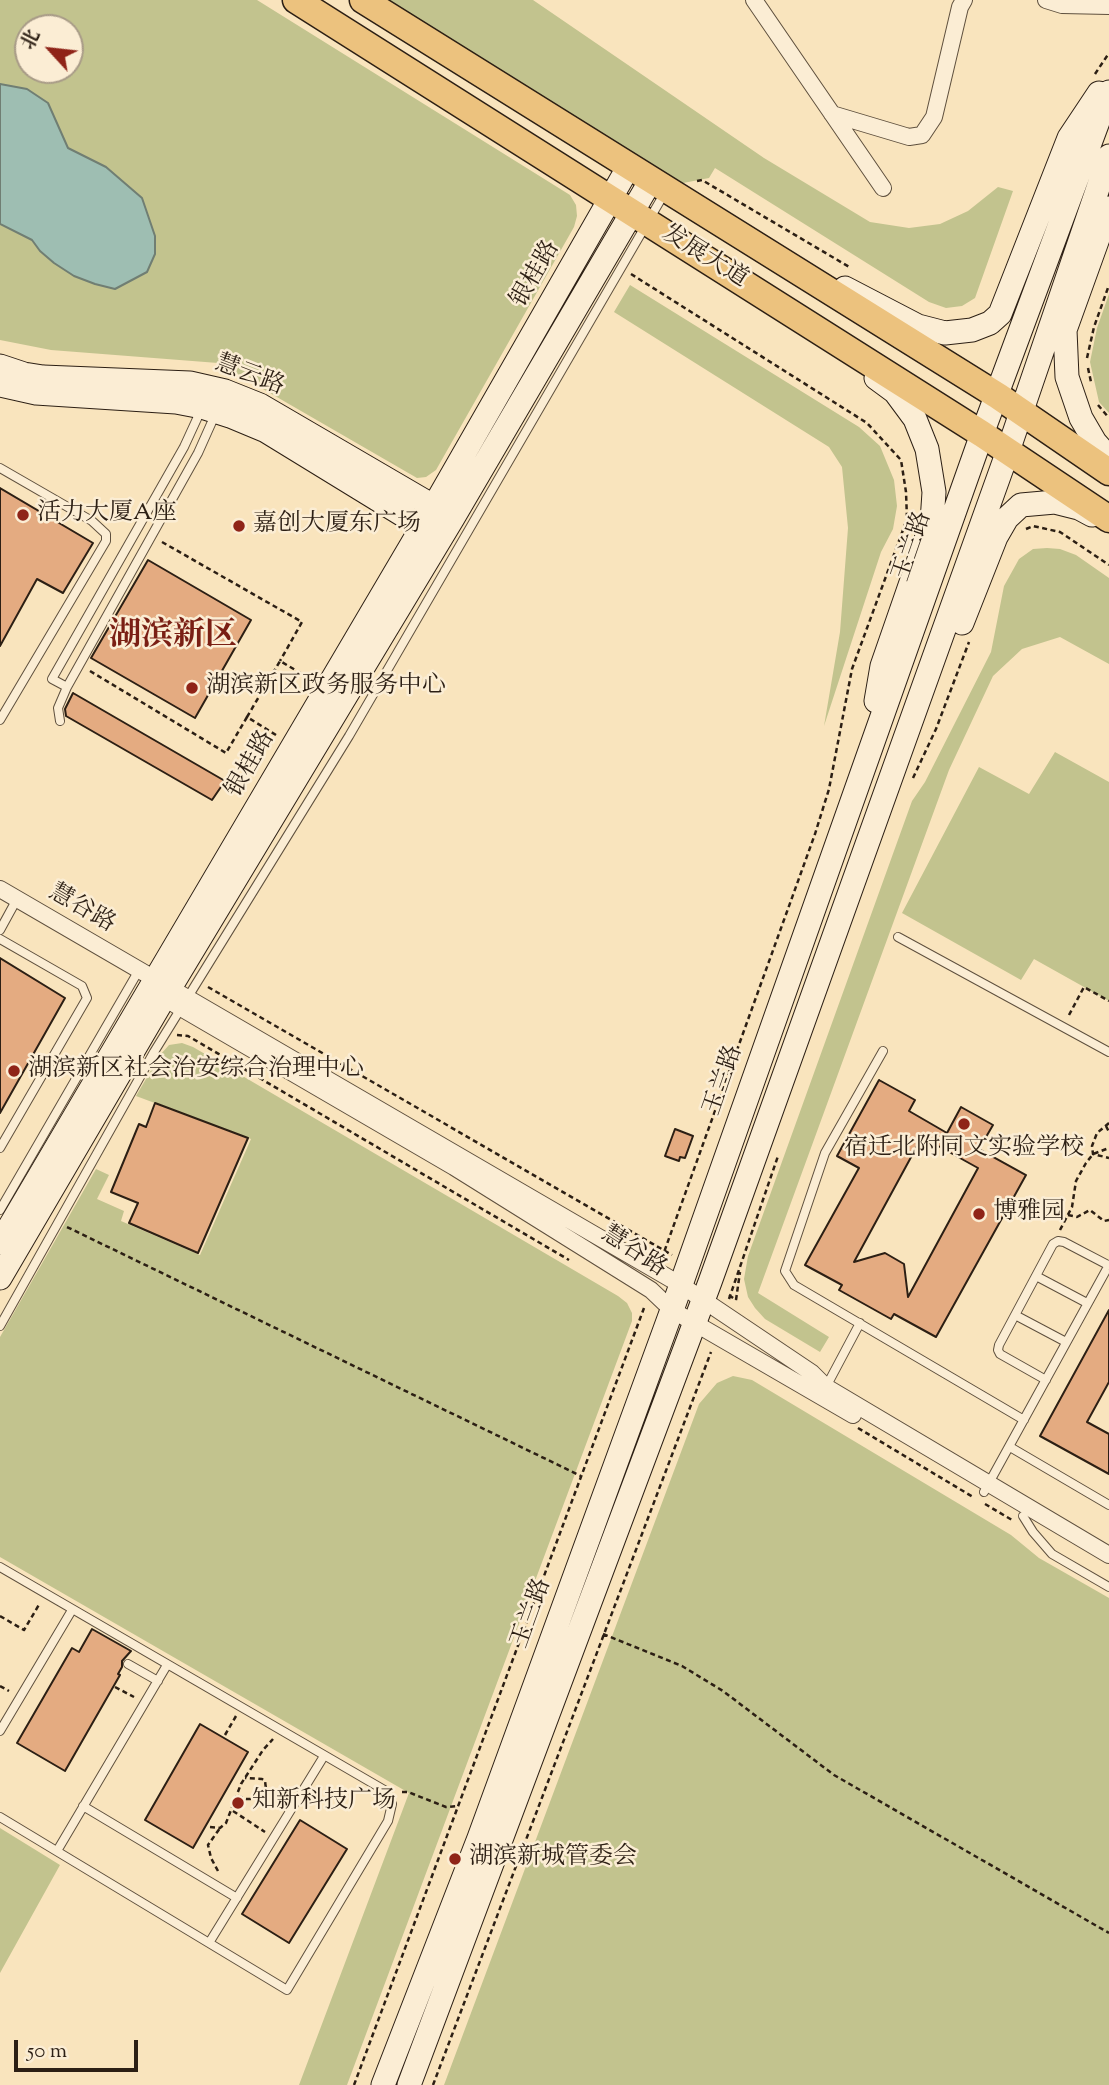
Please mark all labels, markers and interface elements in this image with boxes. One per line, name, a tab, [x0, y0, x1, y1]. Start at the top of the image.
north arrow	[14, 14, 84, 84]
text: 北	[15, 26, 48, 55]
street label: 发展大道	[656, 220, 752, 296]
street label: 银桂路	[507, 237, 567, 313]
street label: 慧云路	[210, 351, 288, 403]
place label: 活力大厦A座	[37, 501, 176, 529]
marker: 活力大厦A座	[15, 507, 31, 523]
street label: 玉兰路	[889, 508, 939, 586]
place label: 嘉创大厦东广场	[253, 512, 421, 540]
marker: 嘉创大厦东广场	[231, 518, 247, 534]
district label: 湖滨新区	[109, 620, 237, 658]
place label: 湖滨新区政务服务中心	[206, 674, 446, 702]
marker: 湖滨新区政务服务中心	[184, 680, 200, 696]
street label: 银桂路	[222, 727, 282, 803]
street label: 慧谷路	[43, 880, 119, 940]
street label: 玉兰路	[700, 1042, 750, 1120]
place label: 湖滨新区社会治安综合治理中心	[28, 1057, 364, 1085]
marker: 湖滨新区社会治安综合治理中心	[6, 1063, 22, 1079]
marker: 宿迁北附同文实验学校	[956, 1116, 972, 1132]
place label: 宿迁北附同文实验学校	[844, 1136, 1084, 1164]
place label: 博雅园	[993, 1200, 1065, 1228]
marker: 博雅园	[971, 1206, 987, 1222]
street label: 慧谷路	[595, 1221, 671, 1285]
street label: 玉兰路	[507, 1575, 559, 1653]
place label: 知新科技广场	[252, 1789, 396, 1817]
marker: 知新科技广场	[230, 1795, 246, 1811]
place label: 湖滨新城管委会	[469, 1845, 637, 1873]
marker: 湖滨新城管委会	[447, 1851, 463, 1867]
scale bar	[18, 2025, 142, 2070]
text: 50 m	[27, 2037, 67, 2067]

